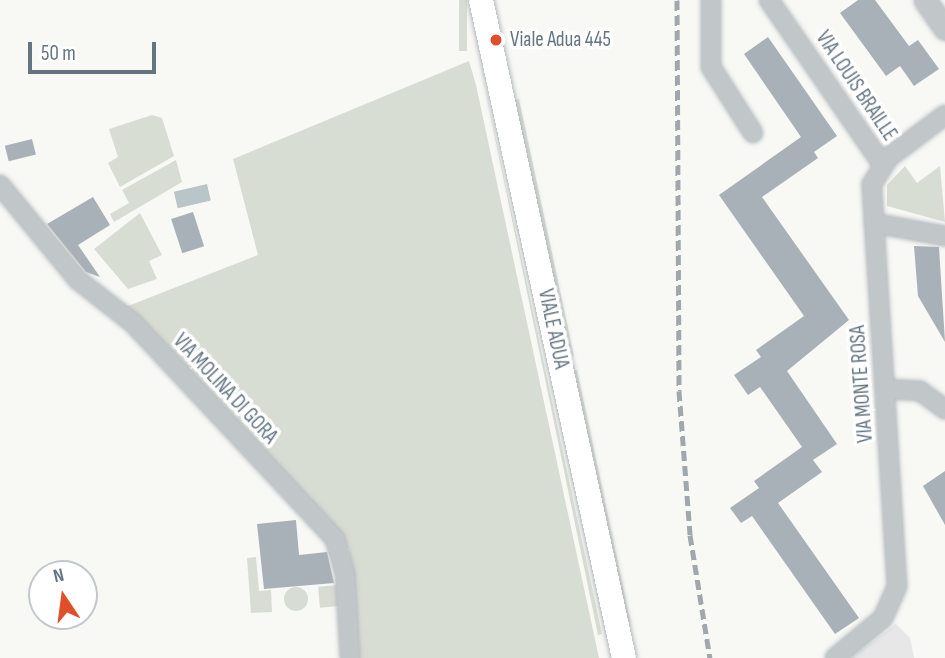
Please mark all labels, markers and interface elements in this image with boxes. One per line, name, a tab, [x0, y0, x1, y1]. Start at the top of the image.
street label: VIA LOUIS BRAILLE	[810, 26, 902, 146]
place label: Viale Adua 445	[510, 27, 611, 53]
scale bar	[32, 28, 159, 72]
marker: Viale Adua 445	[488, 32, 504, 48]
text: 50 m	[41, 41, 76, 66]
street label: VIALE ADUA	[532, 287, 574, 371]
street label: VIA MONTE ROSA	[845, 324, 879, 444]
street label: VIA MOLINA DI GORA	[168, 329, 282, 449]
north arrow	[28, 560, 98, 630]
text: N	[51, 564, 66, 588]

